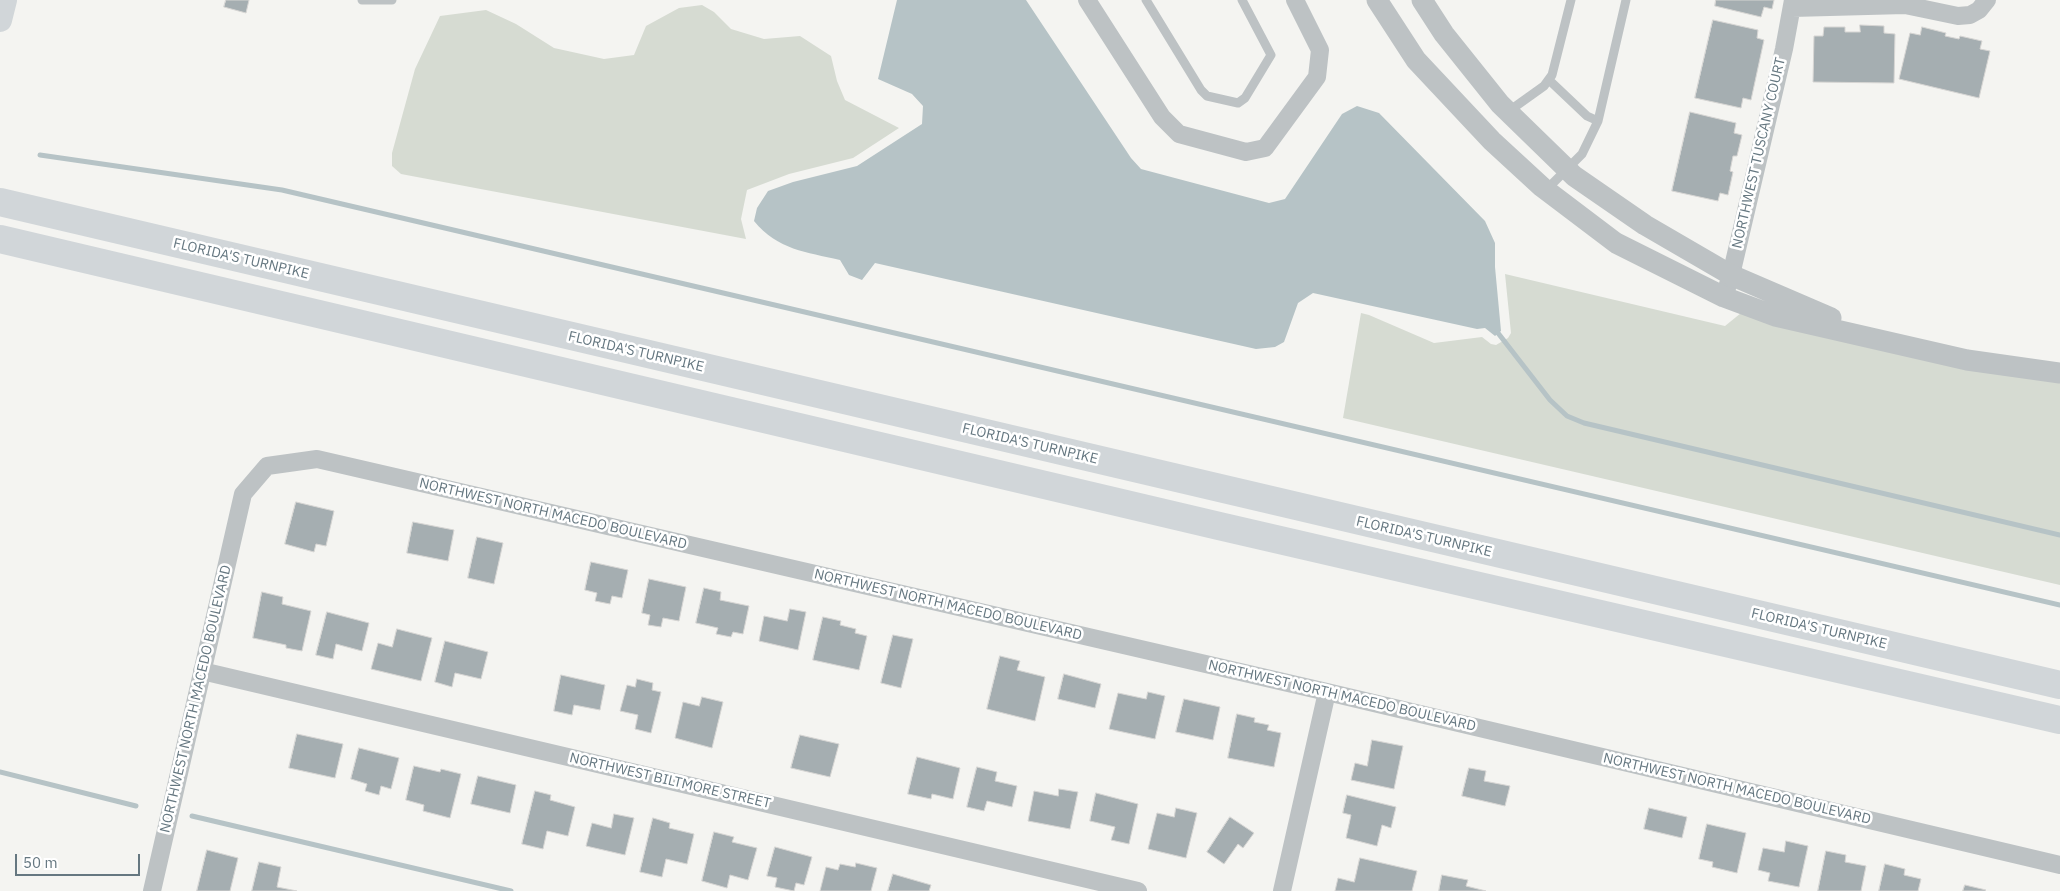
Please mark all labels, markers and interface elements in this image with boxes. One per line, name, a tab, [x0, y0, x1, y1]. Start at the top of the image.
street label: NORTHWEST TUSCANY COURT	[1729, 56, 1789, 250]
street label: FLORIDA'S TURNPIKE	[172, 235, 310, 283]
street label: FLORIDA'S TURNPIKE	[567, 328, 705, 376]
street label: FLORIDA'S TURNPIKE	[961, 420, 1099, 468]
street label: NORTHWEST NORTH MACEDO BOULEVARD	[417, 475, 689, 553]
street label: FLORIDA'S TURNPIKE	[1355, 513, 1493, 561]
street label: NORTHWEST NORTH MACEDO BOULEVARD	[157, 563, 235, 835]
street label: NORTHWEST NORTH MACEDO BOULEVARD	[812, 566, 1084, 644]
street label: FLORIDA'S TURNPIKE	[1750, 605, 1888, 653]
street label: NORTHWEST NORTH MACEDO BOULEVARD	[1206, 657, 1478, 735]
street label: NORTHWEST BILTMORE STREET	[568, 750, 772, 812]
street label: NORTHWEST NORTH MACEDO BOULEVARD	[1601, 750, 1873, 828]
scale bar	[18, 844, 142, 876]
text: 50 m	[23, 853, 58, 872]

